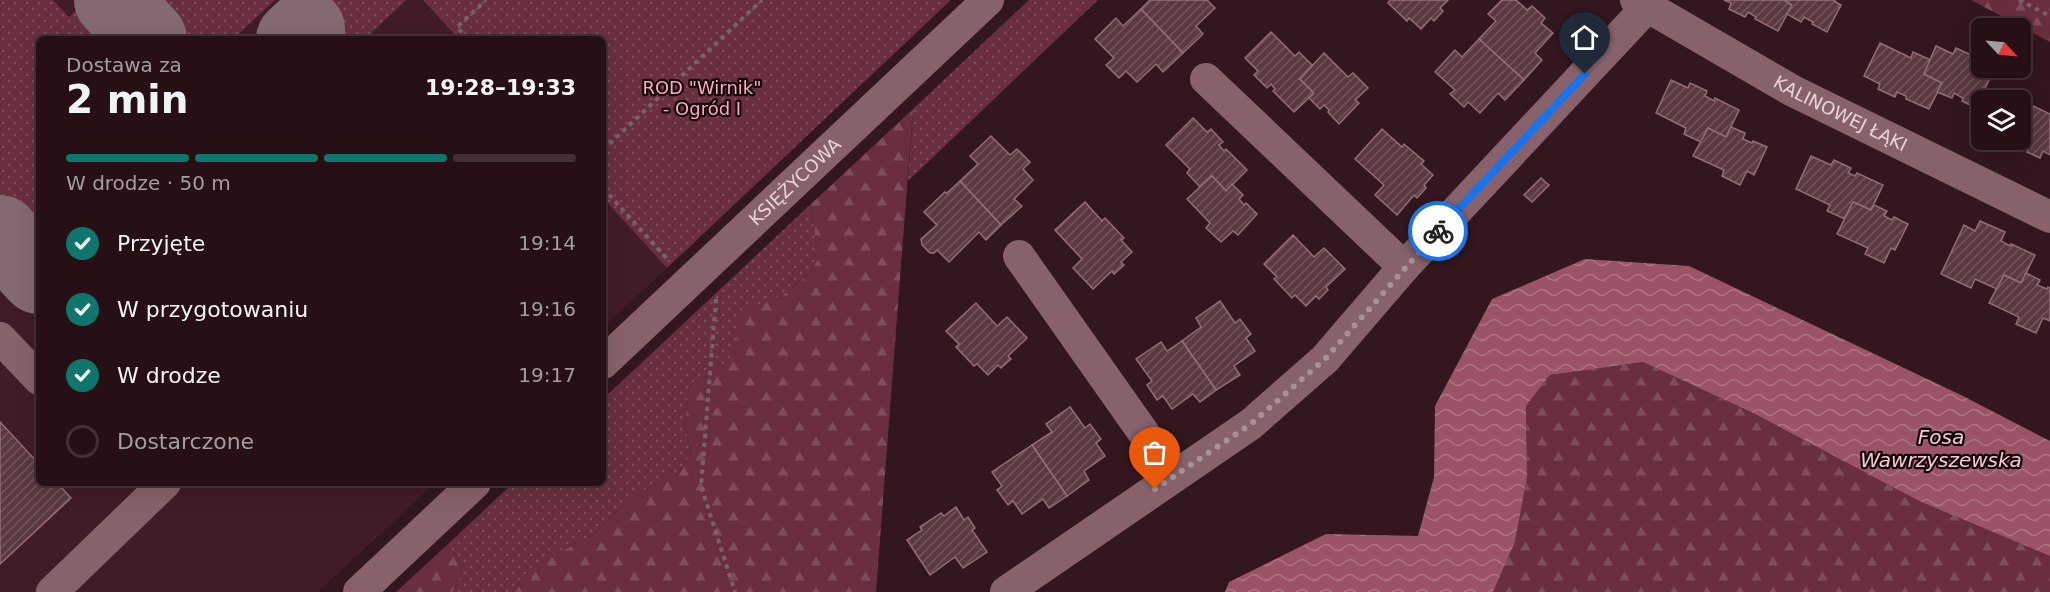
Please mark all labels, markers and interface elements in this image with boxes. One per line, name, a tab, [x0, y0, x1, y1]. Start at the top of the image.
pin	[1559, 12, 1610, 74]
north arrow	[1971, 18, 2031, 78]
map controls	[1971, 18, 2031, 150]
icon: home	[1568, 21, 1601, 54]
text: Dostawa za	[66, 53, 182, 77]
street label: KALINOWEJ ŁĄKI	[1770, 71, 1911, 155]
text: 19:28–19:33	[425, 75, 576, 100]
text: 2 min	[66, 77, 188, 122]
park label: ROD "Wirnik" - Ogród I	[642, 77, 762, 119]
button: layers	[1971, 90, 2031, 150]
street label: KSIĘŻYCOWA	[745, 133, 845, 230]
text: W drodze · 50 m	[66, 171, 231, 195]
courier	[1408, 201, 1468, 261]
icon: bike	[1422, 215, 1455, 248]
icon: check	[66, 227, 99, 260]
text: Przyjęte	[117, 231, 205, 256]
text: 19:14	[518, 231, 576, 255]
icon: check	[66, 293, 99, 326]
text: W przygotowaniu	[117, 297, 308, 322]
text: 19:16	[518, 297, 576, 321]
icon: check	[66, 359, 99, 392]
text: W drodze	[117, 363, 221, 388]
text: 19:17	[518, 363, 576, 387]
water label: Fosa Wawrzyszewska	[1860, 425, 2022, 472]
pin	[1129, 427, 1180, 489]
text: Dostarczone	[117, 429, 254, 454]
icon: bag	[1138, 436, 1171, 469]

